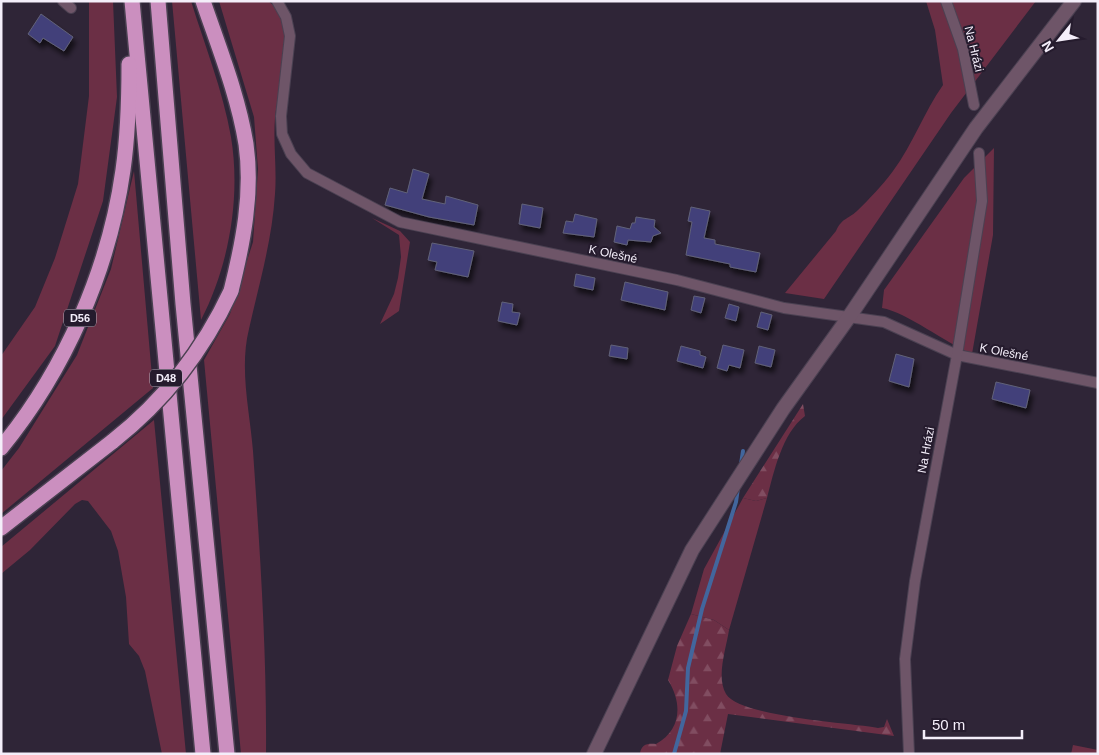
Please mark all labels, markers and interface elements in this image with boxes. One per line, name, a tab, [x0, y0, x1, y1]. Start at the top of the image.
north arrow	[1034, 15, 1084, 65]
street label: Na Hrázi	[962, 25, 986, 73]
text: N	[1038, 38, 1057, 55]
street label: K Olešné	[587, 242, 639, 266]
road number: D56	[64, 310, 96, 326]
street label: K Olešné	[978, 340, 1030, 364]
road number: D48	[150, 369, 182, 386]
street label: Na Hrázi	[915, 426, 937, 474]
scale bar	[924, 708, 1022, 740]
text: 50 m	[932, 716, 965, 733]

